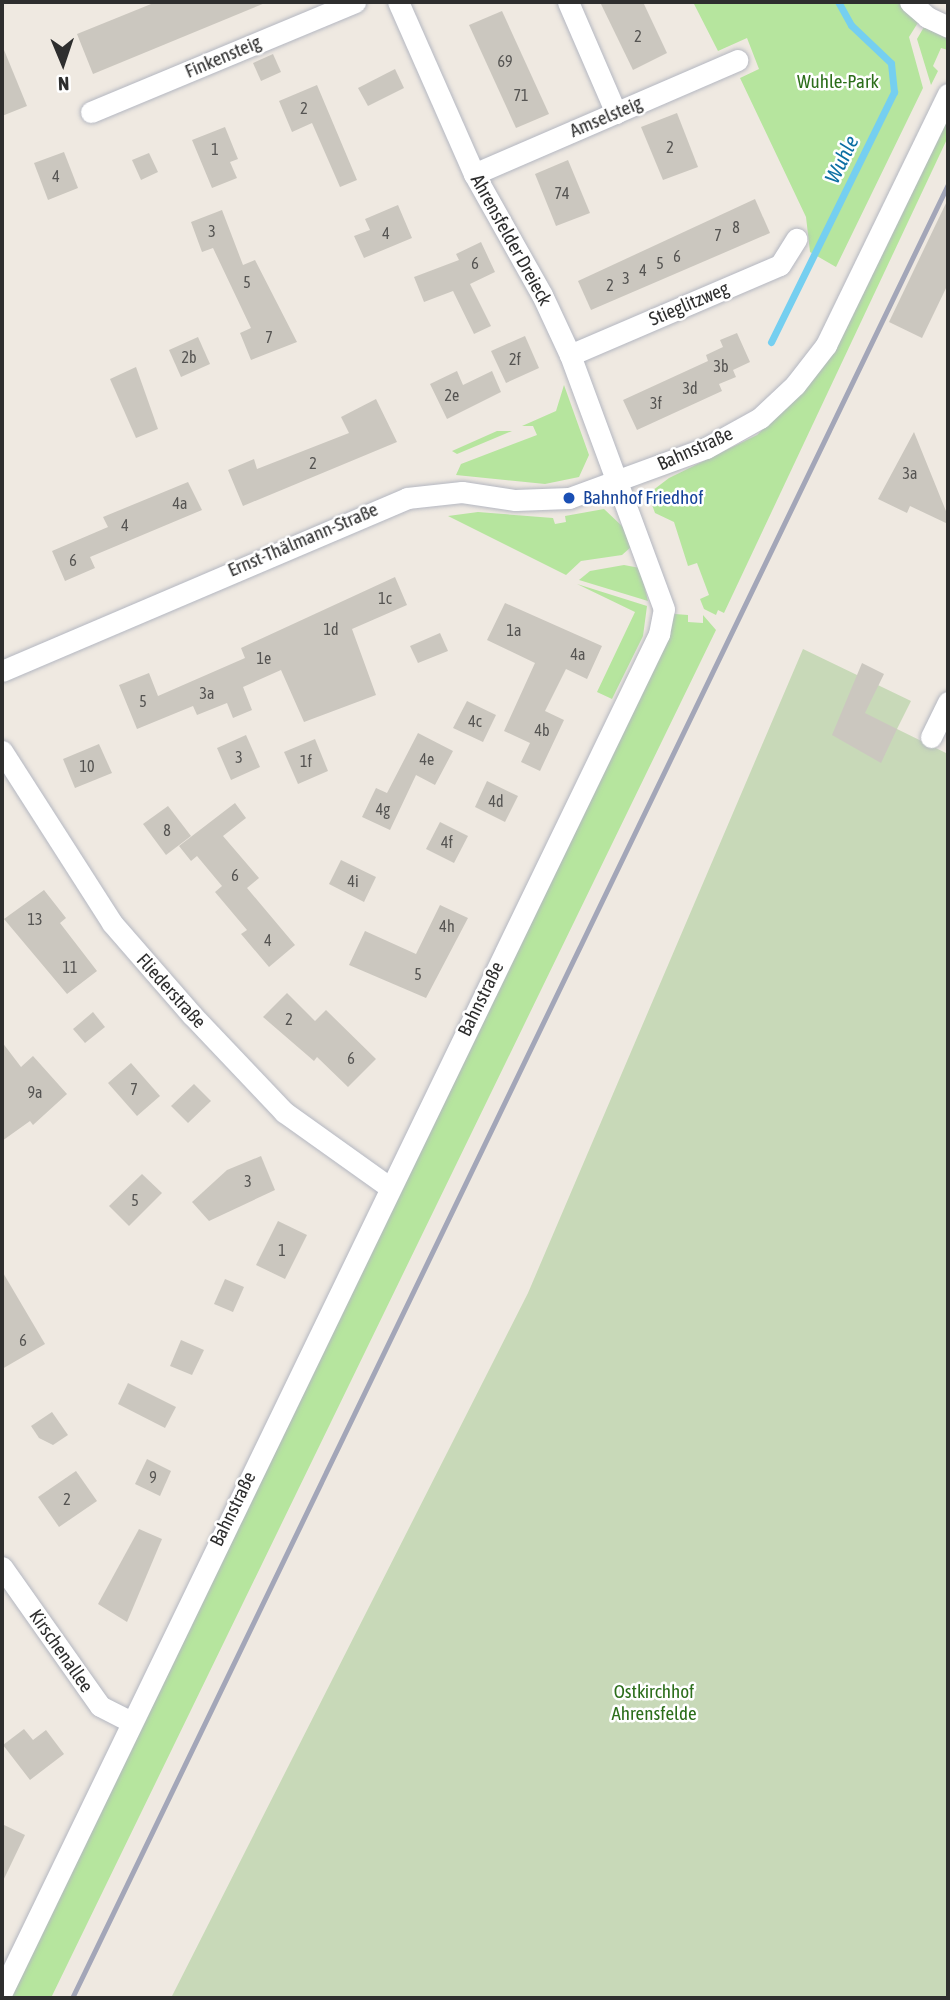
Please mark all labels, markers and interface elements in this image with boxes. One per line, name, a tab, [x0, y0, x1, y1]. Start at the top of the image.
house number: 2	[634, 26, 642, 46]
north arrow	[28, 28, 98, 98]
street label: Finkensteig	[182, 31, 264, 83]
house number: 69	[497, 51, 513, 71]
park label: Wuhle-Park	[797, 71, 879, 93]
text: N	[58, 73, 70, 95]
house number: 71	[513, 85, 529, 105]
street label: Amselsteig	[566, 92, 646, 142]
house number: 2	[300, 98, 308, 118]
water label: Wuhle	[819, 131, 863, 187]
house number: 2	[666, 137, 674, 157]
house number: 1	[211, 139, 219, 159]
house number: 4	[52, 166, 60, 186]
street label: Ahrensfelder Dreieck	[466, 170, 556, 310]
house number: 74	[554, 183, 570, 203]
house number: 8	[732, 217, 740, 237]
house number: 3	[208, 221, 216, 241]
house number: 4	[382, 223, 390, 243]
house number: 7	[714, 225, 722, 245]
house number: 6	[673, 246, 681, 266]
house number: 6	[471, 253, 479, 273]
house number: 5	[656, 253, 664, 273]
house number: 4	[639, 260, 647, 280]
house number: 3	[622, 268, 630, 288]
house number: 5	[243, 272, 251, 292]
house number: 2	[606, 275, 614, 295]
street label: Stieglitzweg	[646, 277, 732, 331]
house number: 7	[265, 327, 273, 347]
house number: 2b	[181, 347, 197, 367]
house number: 2f	[509, 349, 521, 369]
house number: 3b	[713, 356, 729, 376]
house number: 3d	[682, 378, 698, 398]
house number: 2e	[445, 385, 459, 405]
house number: 3f	[650, 393, 662, 413]
street label: Bahnstraße	[654, 422, 736, 476]
house number: 2	[309, 453, 317, 473]
house number: 3a	[903, 463, 917, 483]
place label: Bahnhof Friedhof	[583, 487, 703, 509]
marker: Bahnhof Friedhof	[561, 490, 577, 506]
house number: 4a	[173, 493, 187, 513]
street label: Ernst-Thälmann-Straße	[225, 498, 381, 582]
house number: 4	[121, 515, 129, 535]
house number: 6	[69, 550, 77, 570]
house number: 1c	[378, 588, 392, 608]
house number: 1d	[323, 619, 339, 639]
house number: 1a	[507, 620, 521, 640]
house number: 4a	[571, 644, 585, 664]
house number: 1e	[257, 648, 271, 668]
house number: 3a	[200, 683, 214, 703]
house number: 5	[139, 691, 147, 711]
house number: 4c	[468, 711, 482, 731]
house number: 4b	[534, 720, 550, 740]
house number: 3	[235, 747, 243, 767]
house number: 4e	[420, 749, 434, 769]
house number: 1f	[300, 751, 312, 771]
house number: 10	[79, 756, 95, 776]
house number: 4d	[488, 791, 504, 811]
house number: 4g	[376, 799, 390, 819]
house number: 8	[163, 820, 171, 840]
house number: 4f	[441, 832, 453, 852]
house number: 6	[231, 865, 239, 885]
house number: 4i	[347, 871, 359, 891]
house number: 13	[27, 909, 43, 929]
house number: 4h	[439, 916, 455, 936]
house number: 4	[264, 930, 272, 950]
street label: Fliederstraße	[132, 949, 210, 1033]
house number: 11	[62, 957, 78, 977]
street label: Bahnstraße	[453, 958, 509, 1040]
house number: 5	[414, 964, 422, 984]
house number: 2	[285, 1009, 293, 1029]
house number: 6	[347, 1048, 355, 1068]
house number: 7	[130, 1079, 138, 1099]
house number: 9a	[28, 1082, 42, 1102]
house number: 3	[244, 1171, 252, 1191]
house number: 5	[131, 1190, 139, 1210]
house number: 1	[278, 1240, 286, 1260]
house number: 6	[19, 1330, 27, 1350]
house number: 9	[149, 1467, 157, 1487]
street label: Bahnstraße	[205, 1468, 261, 1550]
house number: 2	[63, 1489, 71, 1509]
street label: Kirschenallee	[24, 1605, 98, 1697]
park label: Ostkirchhof Ahrensfelde	[611, 1681, 697, 1725]

